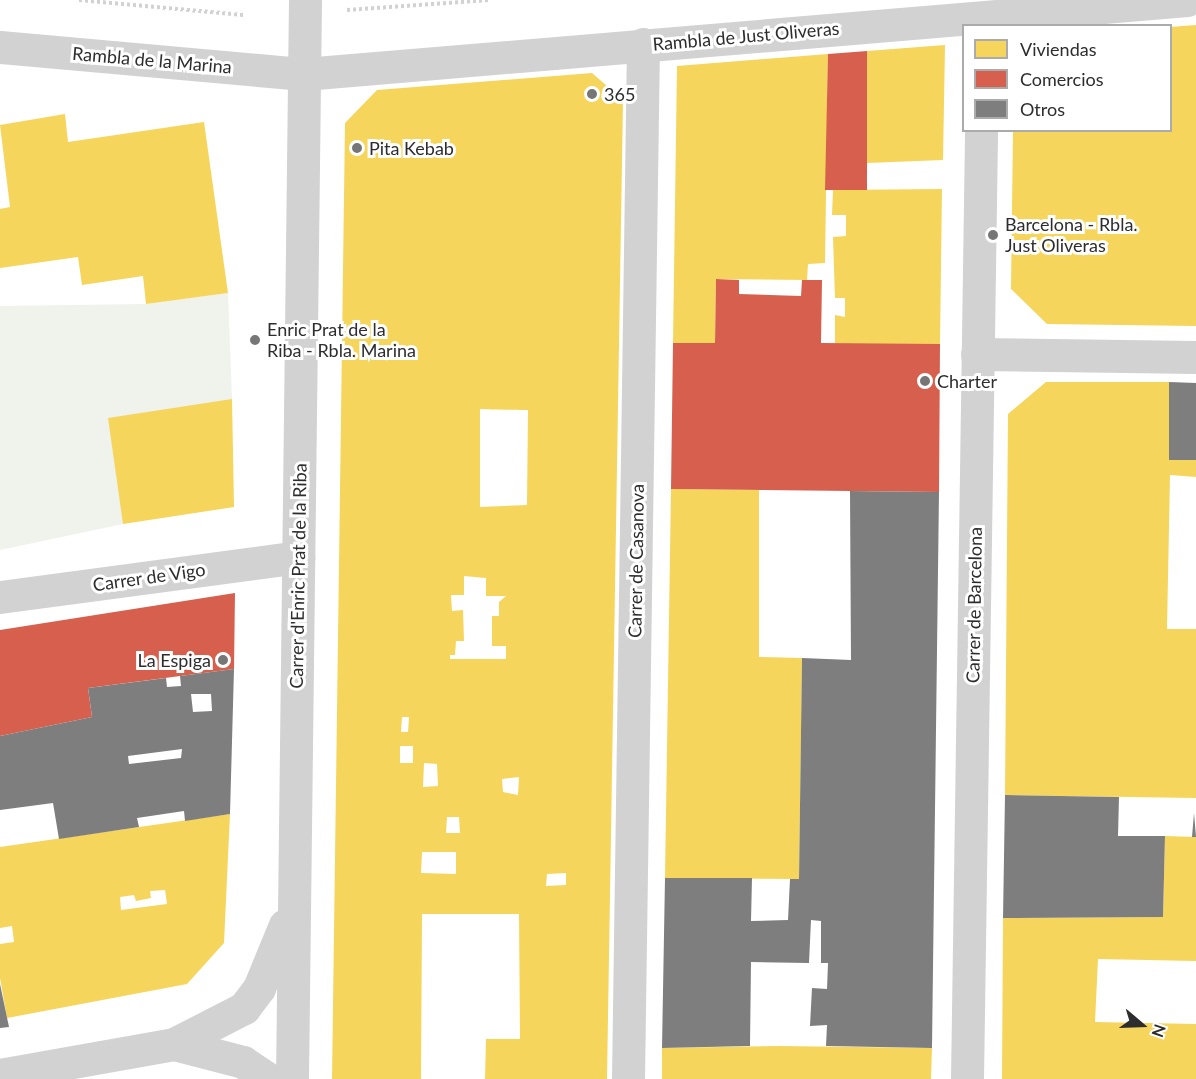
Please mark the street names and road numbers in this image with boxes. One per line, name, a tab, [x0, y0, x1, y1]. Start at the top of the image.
street label: Rambla de Just Oliveras	[652, 17, 840, 55]
street label: Rambla de la Marina	[71, 42, 233, 78]
street label: Carrer d'Enric Prat de la Riba	[285, 463, 311, 689]
street label: Carrer de Casanova	[624, 484, 648, 638]
street label: Carrer de Barcelona	[962, 527, 986, 683]
street label: Carrer de Vigo	[91, 558, 207, 596]

